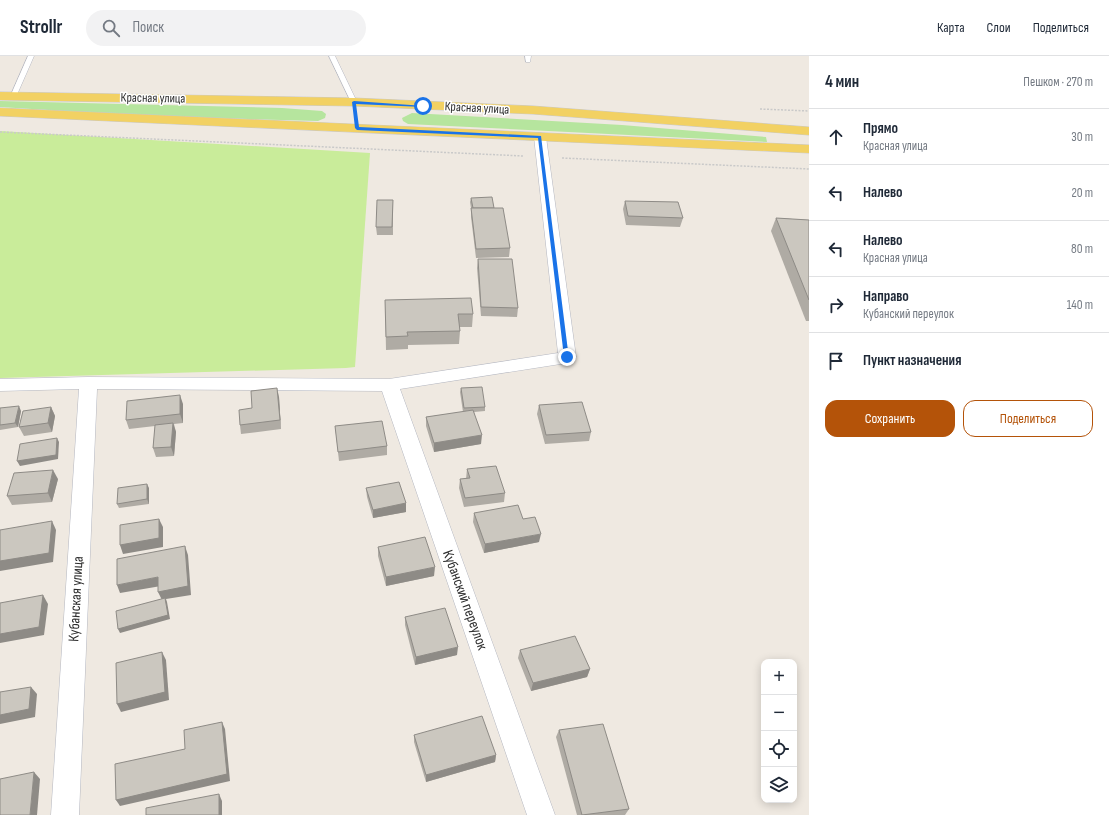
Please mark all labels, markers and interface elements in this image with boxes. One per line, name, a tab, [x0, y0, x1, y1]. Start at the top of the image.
search box	[86, 10, 366, 46]
text: Strollr	[20, 16, 62, 39]
icon: search	[100, 17, 122, 39]
text: Поиск	[132, 18, 164, 37]
text: Карта	[937, 19, 965, 36]
text: Слои	[987, 19, 1011, 36]
text: Поделиться	[1033, 19, 1089, 36]
text: 4 мин	[825, 72, 859, 92]
text: Пешком · 270 m	[1023, 74, 1093, 90]
street label: Красная улица	[120, 89, 186, 107]
route start	[414, 97, 432, 115]
street label: Красная улица	[444, 98, 510, 118]
text: Прямо	[863, 119, 898, 138]
icon: ahead	[825, 126, 847, 148]
text: 30 m	[1071, 129, 1093, 145]
text: Красная улица	[863, 138, 928, 154]
icon: left	[825, 182, 847, 204]
text: Налево	[863, 183, 903, 202]
text: 20 m	[1071, 185, 1093, 201]
text: Налево	[863, 231, 903, 250]
icon: left	[825, 238, 847, 260]
text: 80 m	[1071, 241, 1093, 257]
text: Красная улица	[863, 250, 928, 266]
text: Направо	[863, 287, 909, 306]
icon: right	[825, 294, 847, 316]
text: 140 m	[1067, 297, 1093, 313]
text: Кубанский переулок	[863, 306, 954, 322]
route end	[558, 348, 576, 366]
icon: arrive	[825, 350, 847, 372]
text: Пункт назначения	[863, 351, 961, 370]
button: Сохранить	[825, 400, 955, 437]
button: Поделиться	[963, 400, 1093, 437]
street label: Кубанский переулок	[438, 547, 492, 653]
street label: Кубанская улица	[64, 555, 88, 642]
map controls	[761, 659, 797, 803]
button: +	[761, 659, 797, 695]
button: −	[761, 695, 797, 731]
button: locate	[761, 731, 797, 767]
button: layers	[761, 767, 797, 803]

